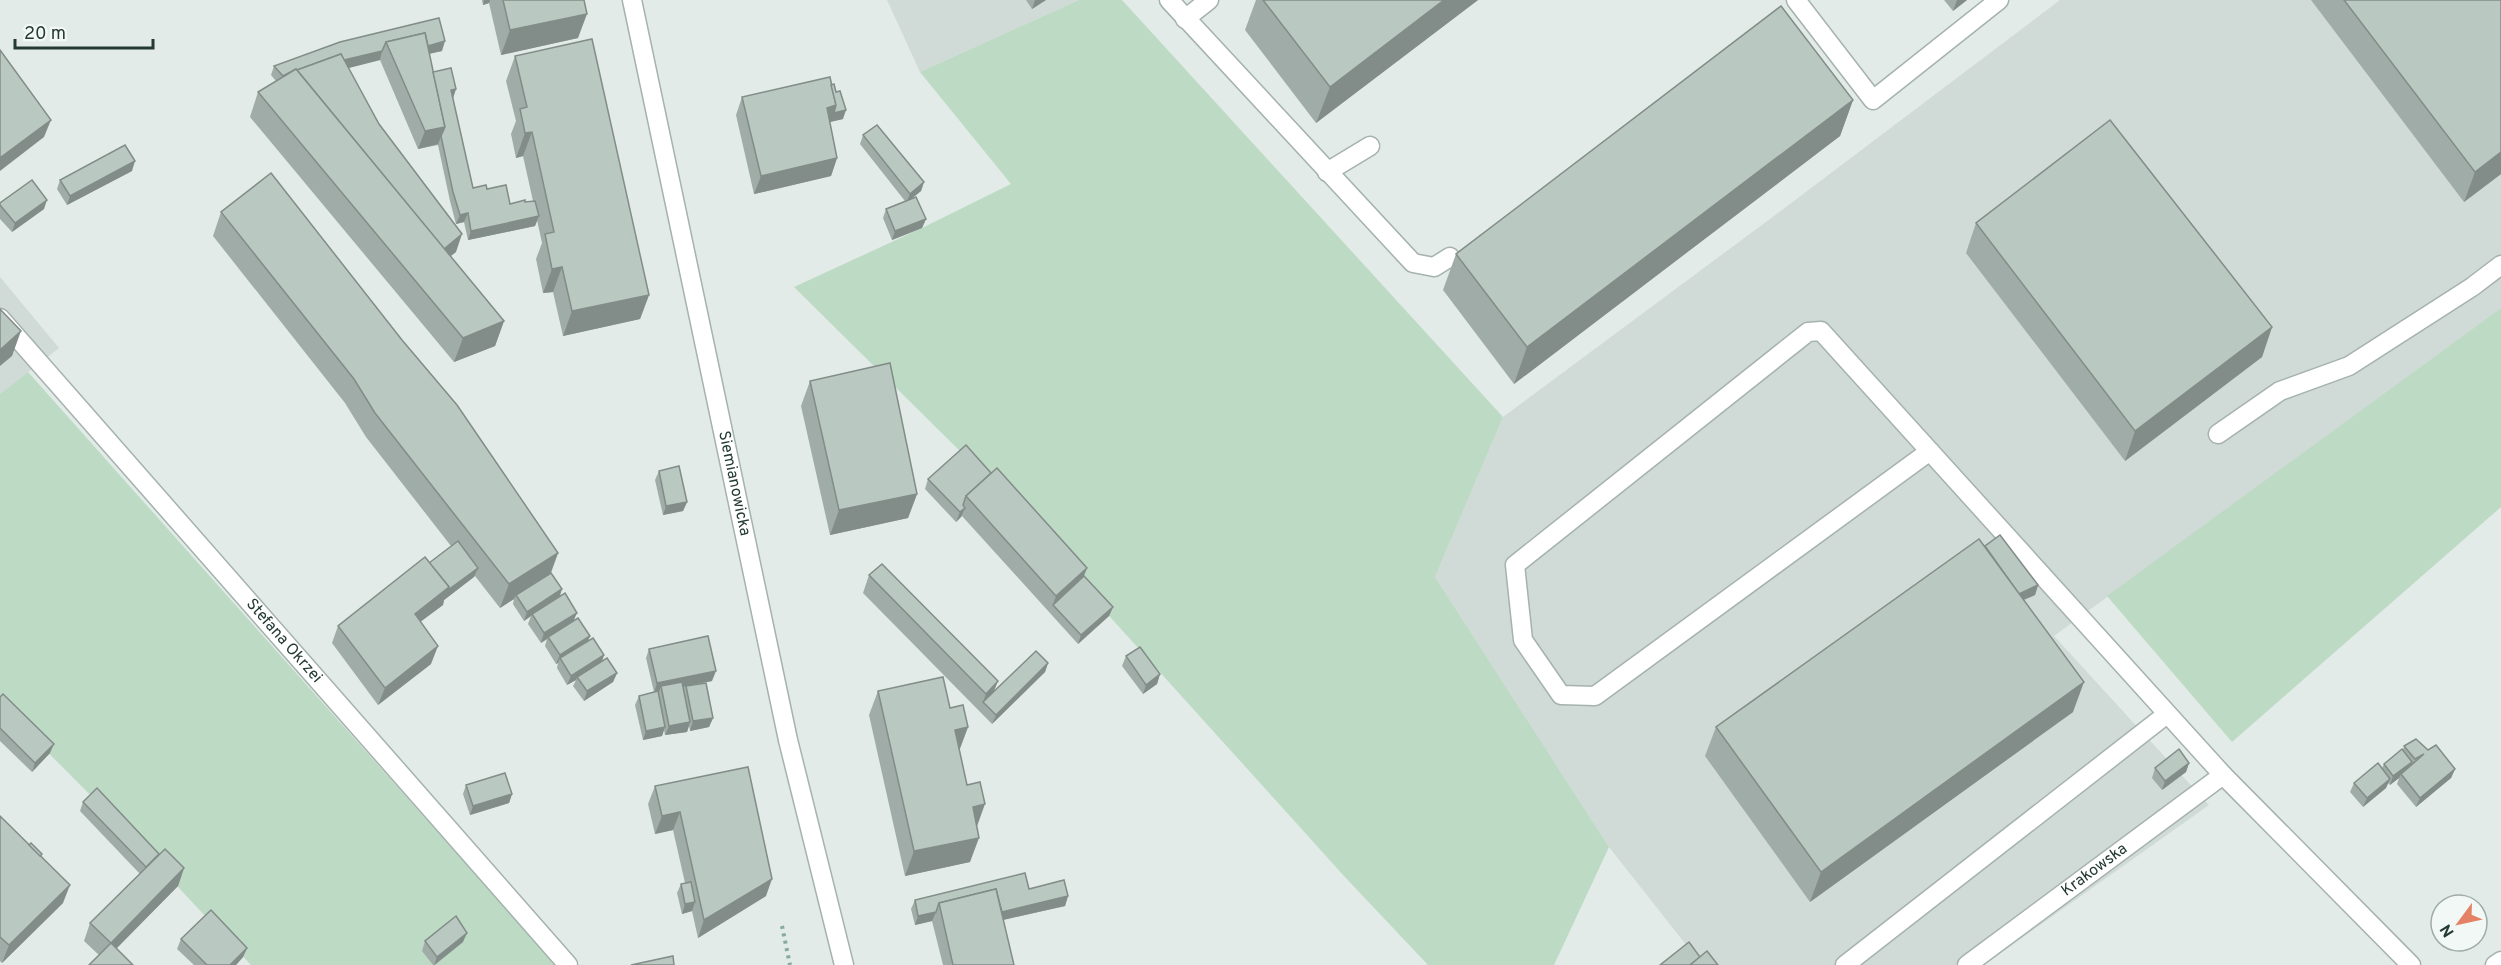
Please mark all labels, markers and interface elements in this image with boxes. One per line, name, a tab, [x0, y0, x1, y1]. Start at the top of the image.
scale bar	[15, 12, 153, 50]
text: 20 m	[24, 23, 66, 46]
street label: Siemianowicka	[713, 429, 755, 538]
street label: Stefana Okrzei	[241, 595, 326, 687]
street label: Krakowska	[2058, 839, 2132, 901]
north arrow	[2429, 893, 2489, 953]
text: N	[2437, 920, 2460, 940]

